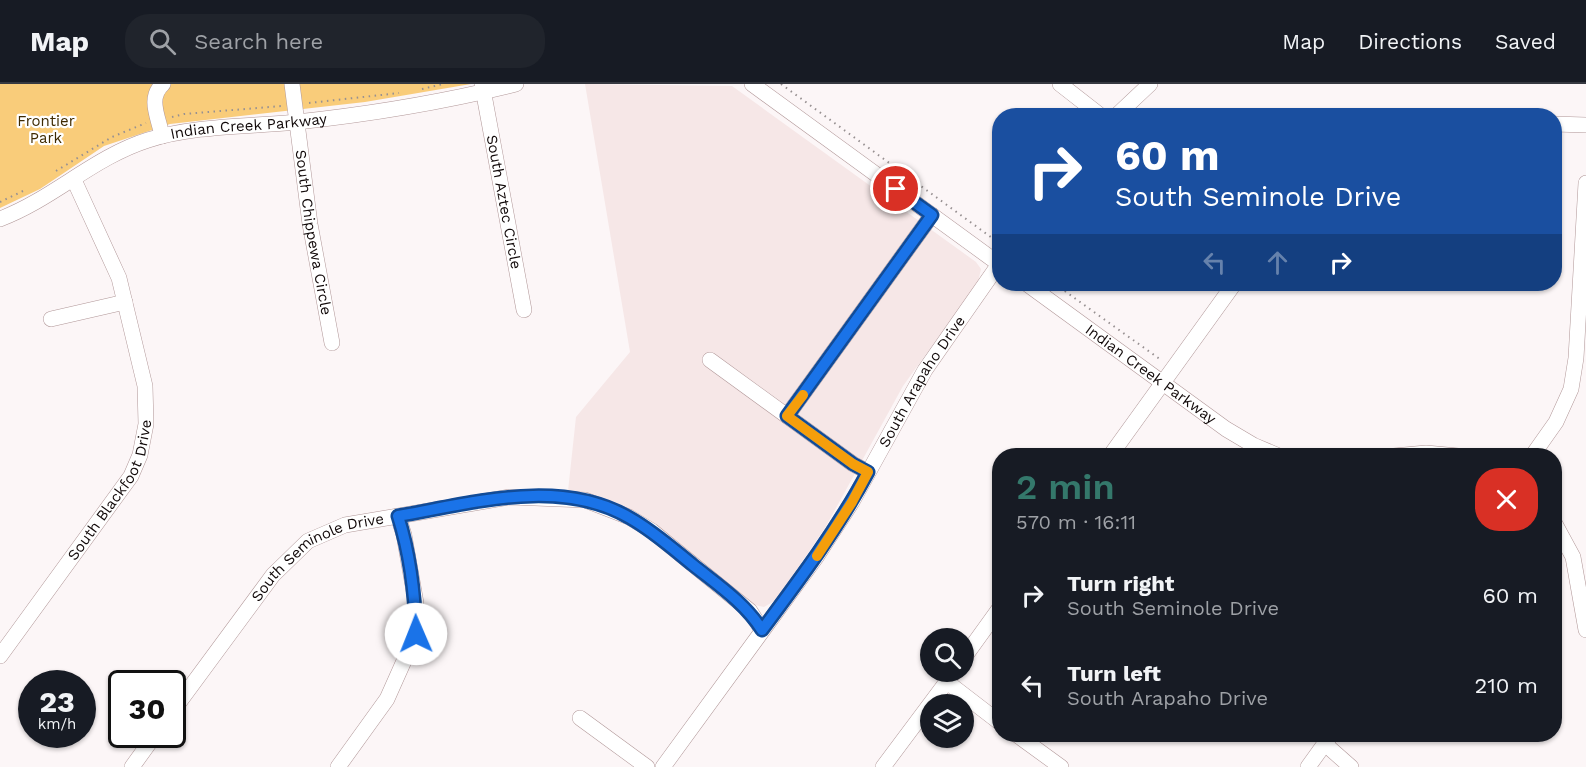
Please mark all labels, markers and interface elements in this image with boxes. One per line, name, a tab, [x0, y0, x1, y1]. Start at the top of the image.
search box	[125, 14, 545, 68]
text: Map	[30, 25, 89, 58]
icon: search	[146, 25, 179, 58]
text: Search here	[194, 29, 323, 54]
text: Map	[1282, 29, 1325, 54]
text: Directions	[1358, 29, 1462, 54]
text: Saved	[1495, 29, 1556, 54]
street label: Indian Creek Parkway	[169, 110, 328, 143]
park label: Frontier Park	[17, 112, 75, 147]
text: 60 m	[1115, 131, 1219, 180]
icon: right	[1016, 132, 1094, 210]
street label: South Aztec Circle	[483, 133, 525, 271]
street label: South Chippewa Circle	[292, 149, 336, 316]
pin	[870, 163, 921, 214]
icon: arrive	[879, 172, 912, 205]
text: South Seminole Drive	[1115, 181, 1401, 213]
icon: left	[1198, 246, 1231, 279]
icon: ahead	[1261, 246, 1294, 279]
icon: right	[1324, 246, 1357, 279]
street label: South Arapaho Drive	[875, 312, 969, 450]
street label: Indian Creek Parkway	[1082, 321, 1220, 428]
street label: South Blackfoot Drive	[64, 419, 155, 564]
text: 2 min	[1016, 466, 1115, 508]
button: close	[1475, 468, 1538, 531]
street label: South Seminole Drive	[247, 510, 385, 605]
text: 570 m · 16:11	[1016, 510, 1136, 534]
text: Turn right	[1067, 571, 1174, 596]
icon: right	[1016, 579, 1049, 612]
text: 60 m	[1482, 583, 1538, 608]
text: South Seminole Drive	[1067, 596, 1279, 620]
position arrow	[384, 602, 448, 666]
map controls	[920, 628, 974, 748]
button: search	[920, 628, 974, 682]
text: Turn left	[1067, 661, 1161, 686]
icon: left	[1016, 669, 1049, 702]
speed limit sign: 30	[108, 670, 186, 748]
text: 210 m	[1474, 673, 1538, 698]
text: 23	[39, 684, 75, 719]
text: South Arapaho Drive	[1067, 686, 1268, 710]
button: layers	[920, 694, 974, 748]
text: km/h	[38, 715, 76, 733]

